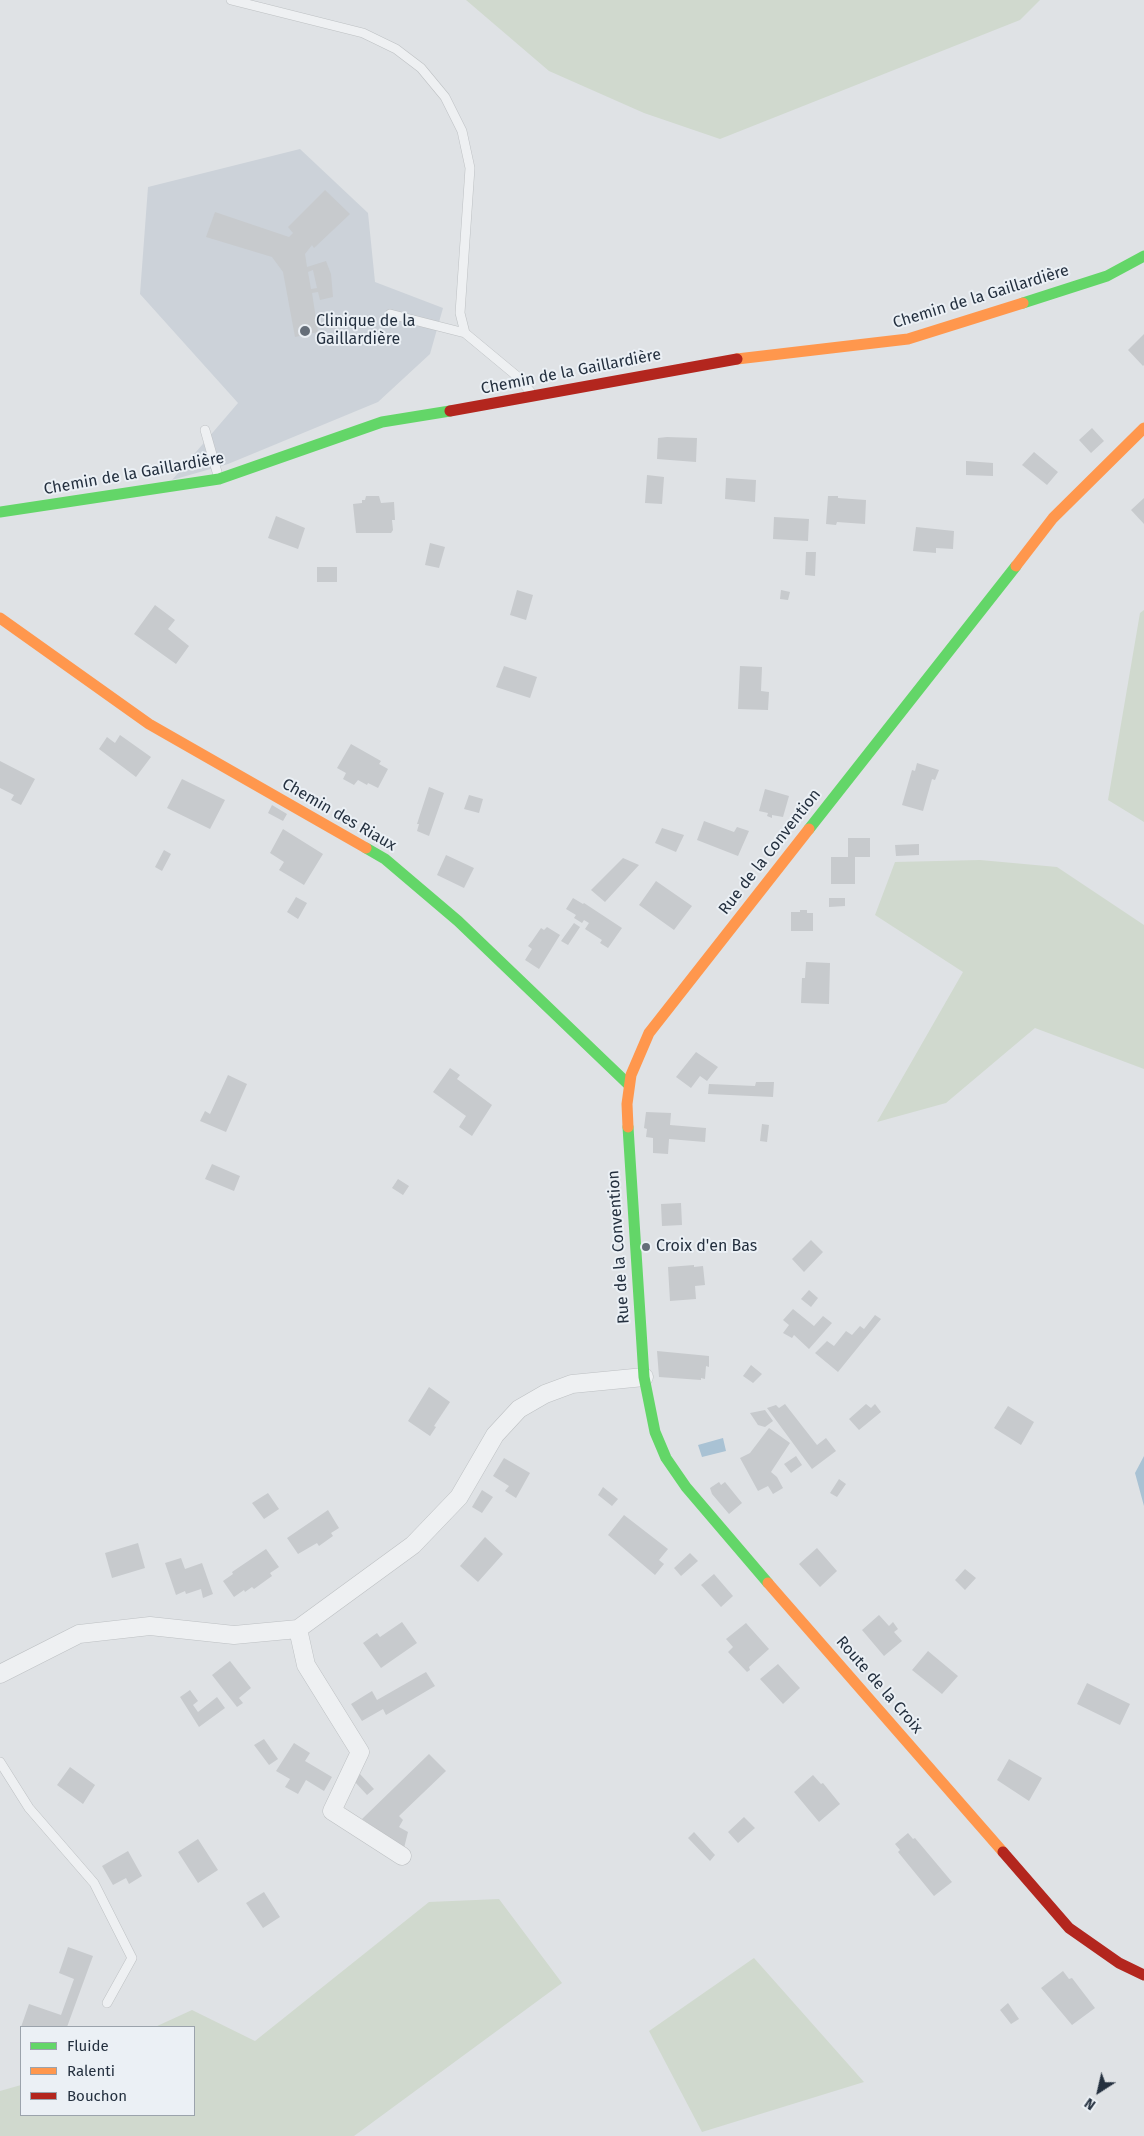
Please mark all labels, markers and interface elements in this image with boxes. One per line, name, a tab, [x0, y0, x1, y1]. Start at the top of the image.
street label: Chemin de la Gaillardière	[891, 261, 1071, 333]
place label: Clinique de la Gaillardière	[316, 312, 416, 350]
marker: Clinique de la Gaillardière	[298, 324, 312, 338]
street label: Chemin de la Gaillardière	[479, 345, 663, 399]
street label: Chemin de la Gaillardière	[42, 449, 226, 499]
street label: Chemin des Riaux	[278, 775, 400, 855]
street label: Rue de la Convention	[715, 785, 825, 919]
street label: Rue de la Convention	[604, 1169, 634, 1325]
place label: Croix d'en Bas	[656, 1237, 757, 1257]
marker: Croix d'en Bas	[640, 1241, 652, 1253]
street label: Route de la Croix	[832, 1632, 926, 1738]
legend	[20, 2026, 195, 2116]
text: Fluide	[67, 2037, 109, 2055]
text: Ralenti	[67, 2062, 115, 2080]
north arrow	[1074, 2066, 1124, 2116]
text: Bouchon	[67, 2087, 127, 2105]
text: N	[1081, 2094, 1099, 2113]

